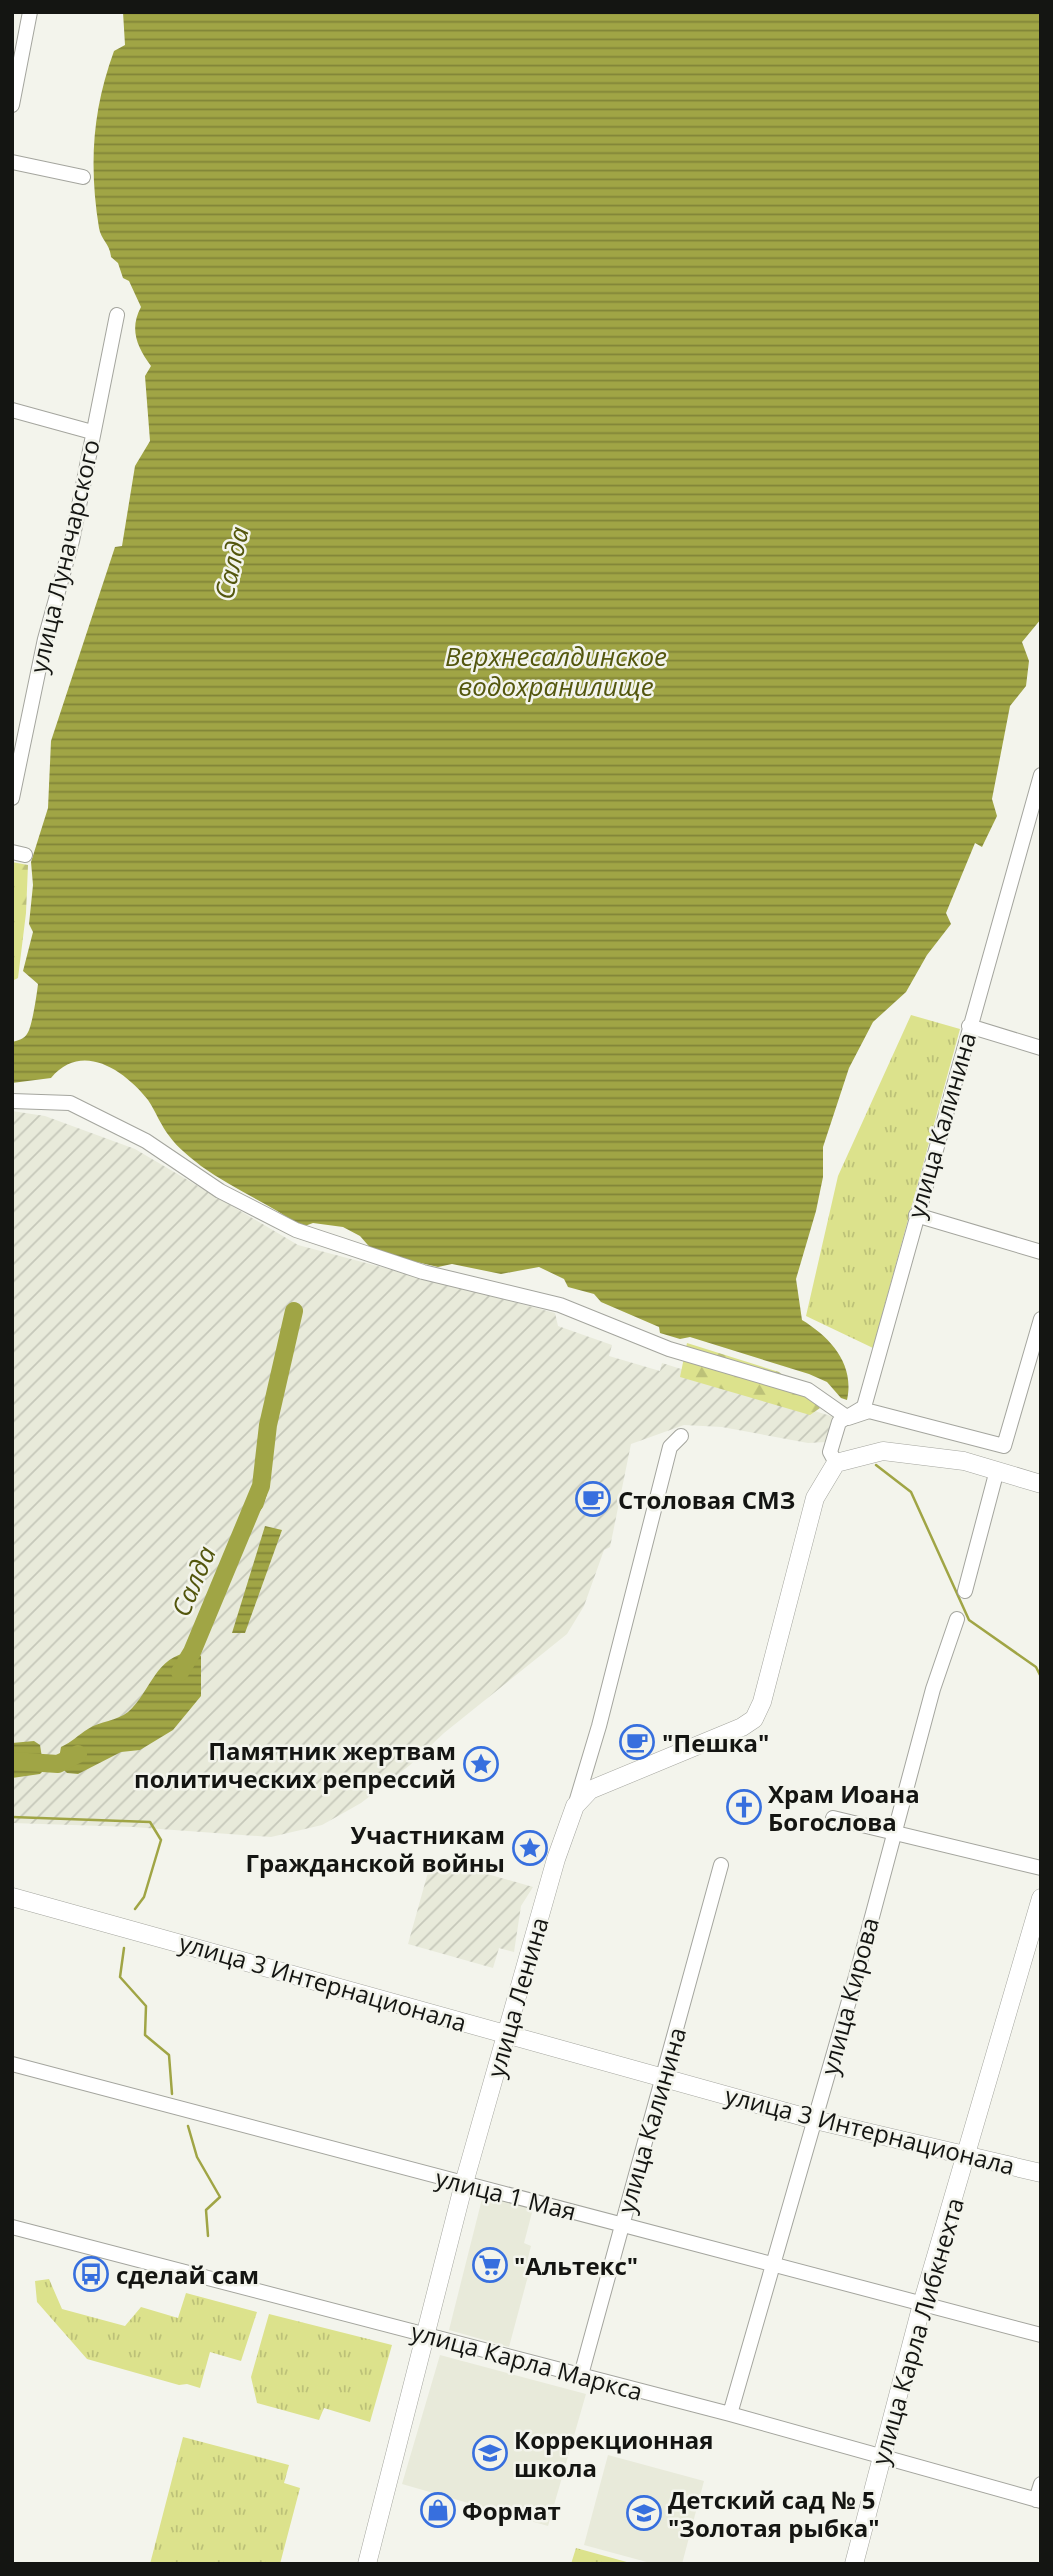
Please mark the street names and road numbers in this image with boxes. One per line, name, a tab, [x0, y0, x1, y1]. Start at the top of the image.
street label: улица Луначарского	[21, 436, 107, 676]
street label: улица Калинина	[899, 1028, 983, 1222]
street label: улица Ленина	[478, 1913, 556, 2081]
street label: улица Кирова	[812, 1914, 886, 2078]
street label: улица 3 Интернационала	[176, 1925, 470, 2039]
street label: улица Калинина	[609, 2023, 693, 2217]
street label: улица 3 Интернационала	[722, 2078, 1018, 2182]
street label: улица 1 Мая	[432, 2161, 580, 2227]
street label: улица Карла Либкнехта	[863, 2194, 971, 2468]
street label: улица Карла Маркса	[408, 2314, 646, 2408]

